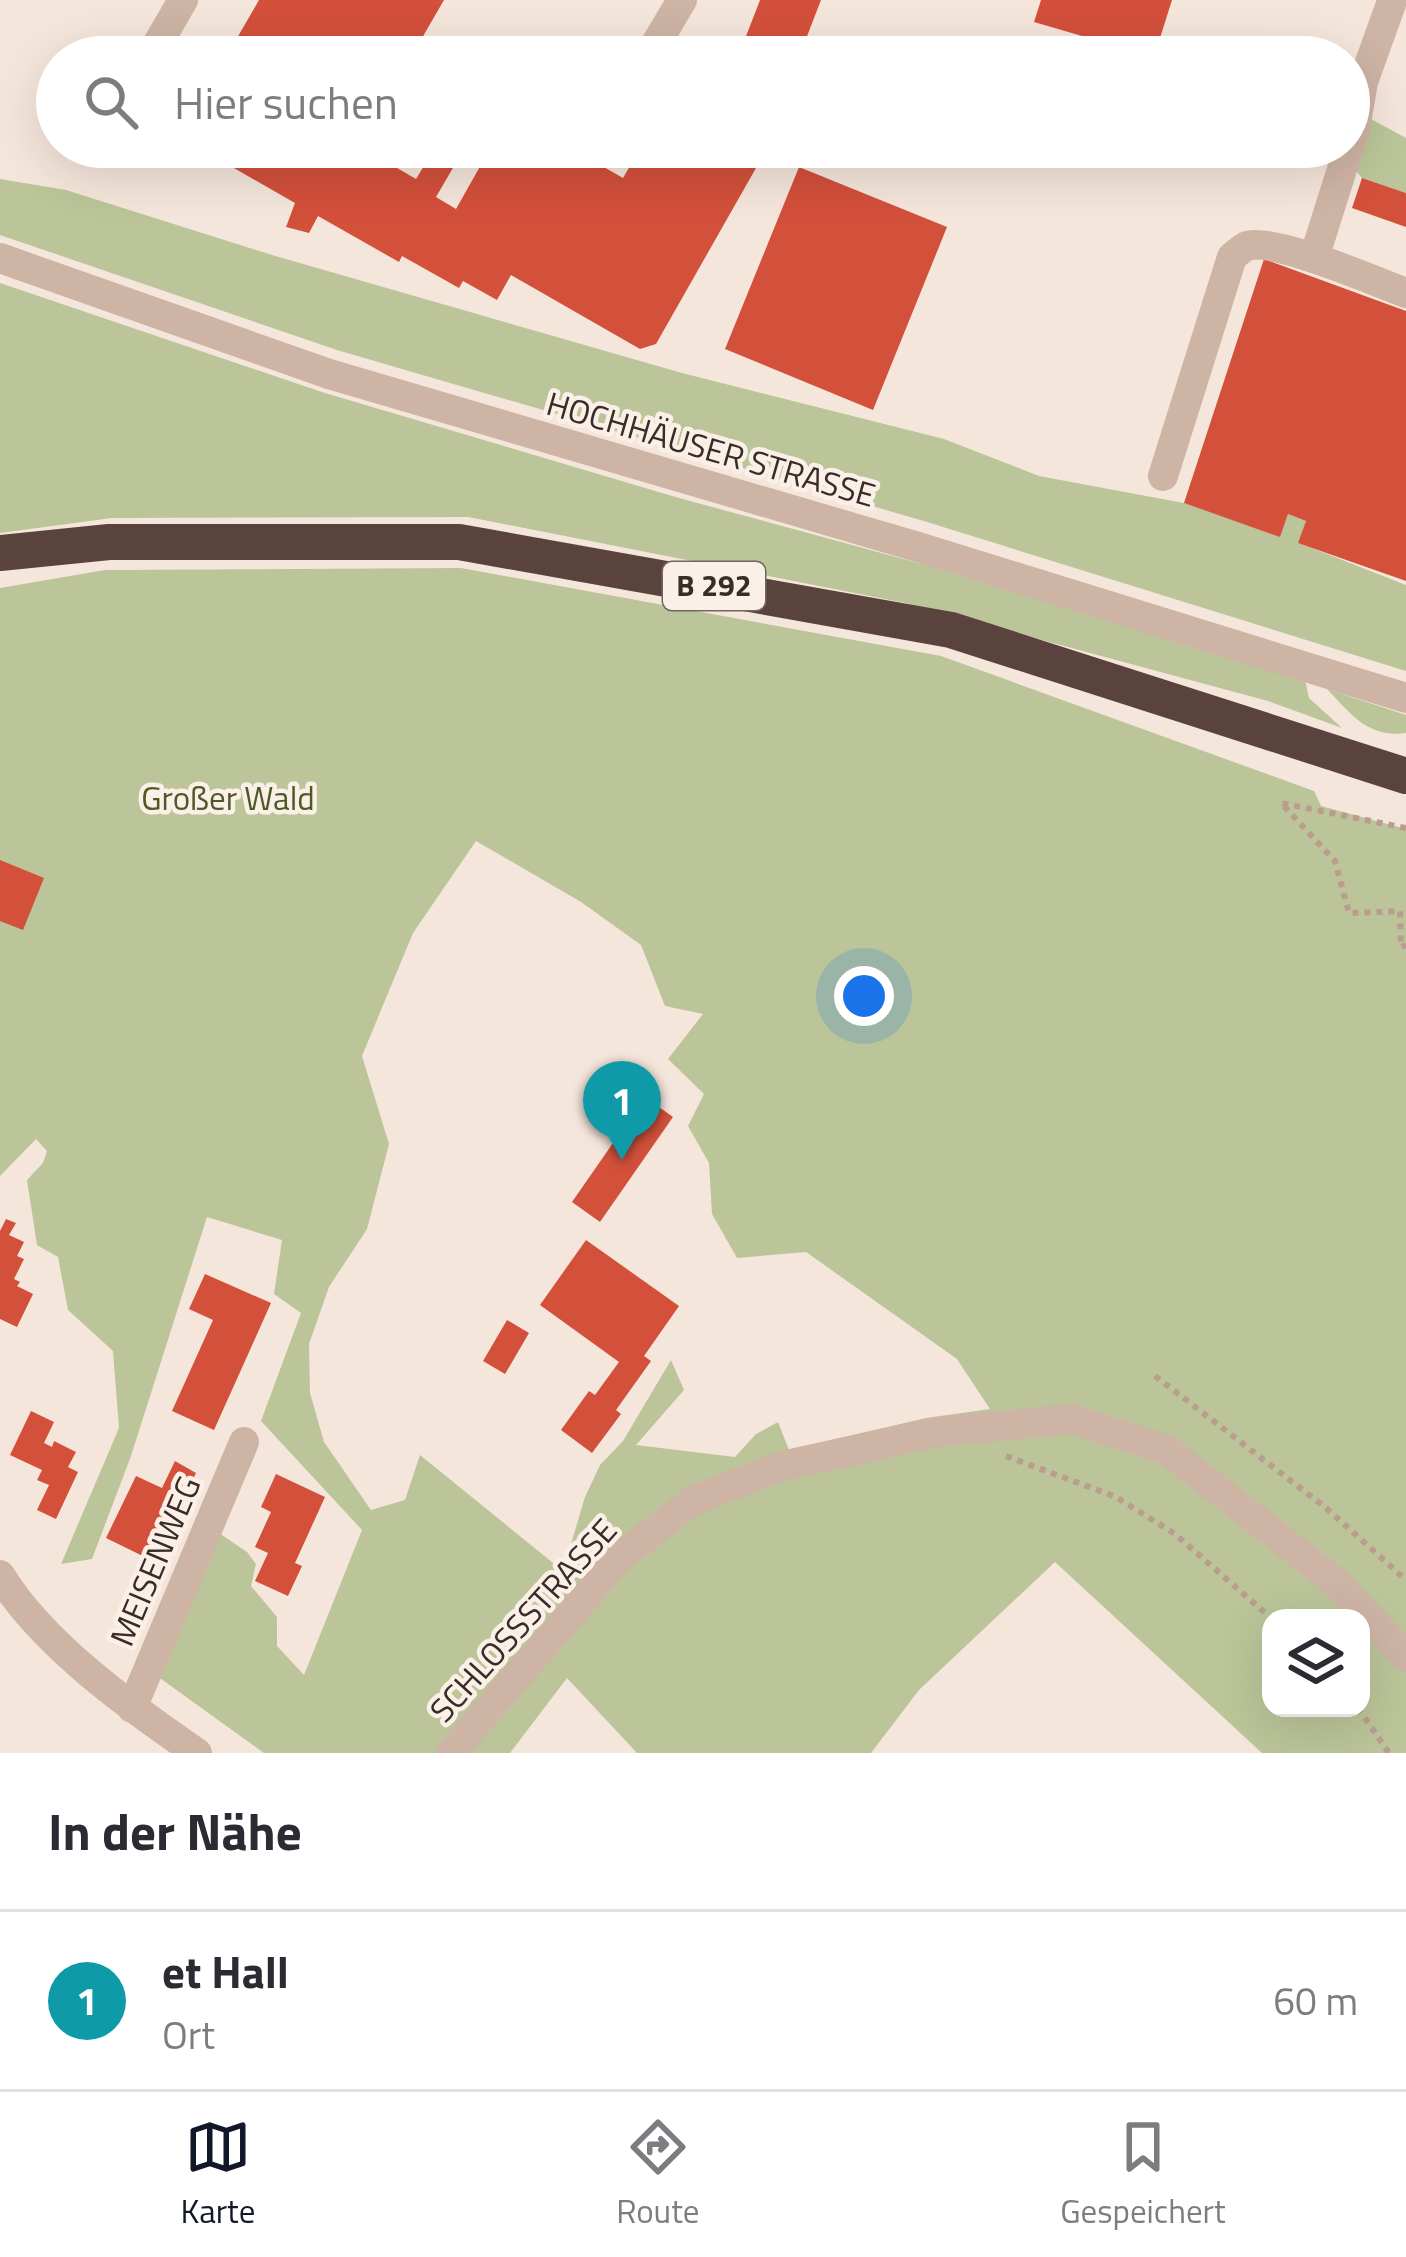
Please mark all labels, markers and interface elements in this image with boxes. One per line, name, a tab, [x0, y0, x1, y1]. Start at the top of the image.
search box	[36, 36, 1370, 168]
text: Hier suchen	[174, 68, 398, 136]
icon: search	[78, 69, 144, 135]
street label: HOCHHÄUSER STRASSE	[541, 378, 881, 520]
road number: B 292	[663, 562, 765, 610]
park label: Großer Wald	[141, 773, 315, 823]
your location	[834, 966, 894, 1026]
pin: 1	[583, 1061, 661, 1160]
street label: MEISENWEG	[97, 1468, 213, 1654]
street label: SCHLOSSSTRASSE	[418, 1507, 628, 1733]
map controls	[1262, 1609, 1370, 1717]
button: layers	[1262, 1609, 1370, 1717]
text: In der Nähe	[48, 1792, 302, 1870]
text: et Hall	[162, 1937, 289, 2005]
text: 1	[76, 1971, 98, 2030]
text: 60 m	[1273, 1971, 1358, 2030]
text: Ort	[162, 2005, 215, 2064]
tab: Karte	[180, 2114, 255, 2236]
tab: Route	[616, 2114, 699, 2236]
tab: Gespeichert	[1060, 2114, 1226, 2236]

